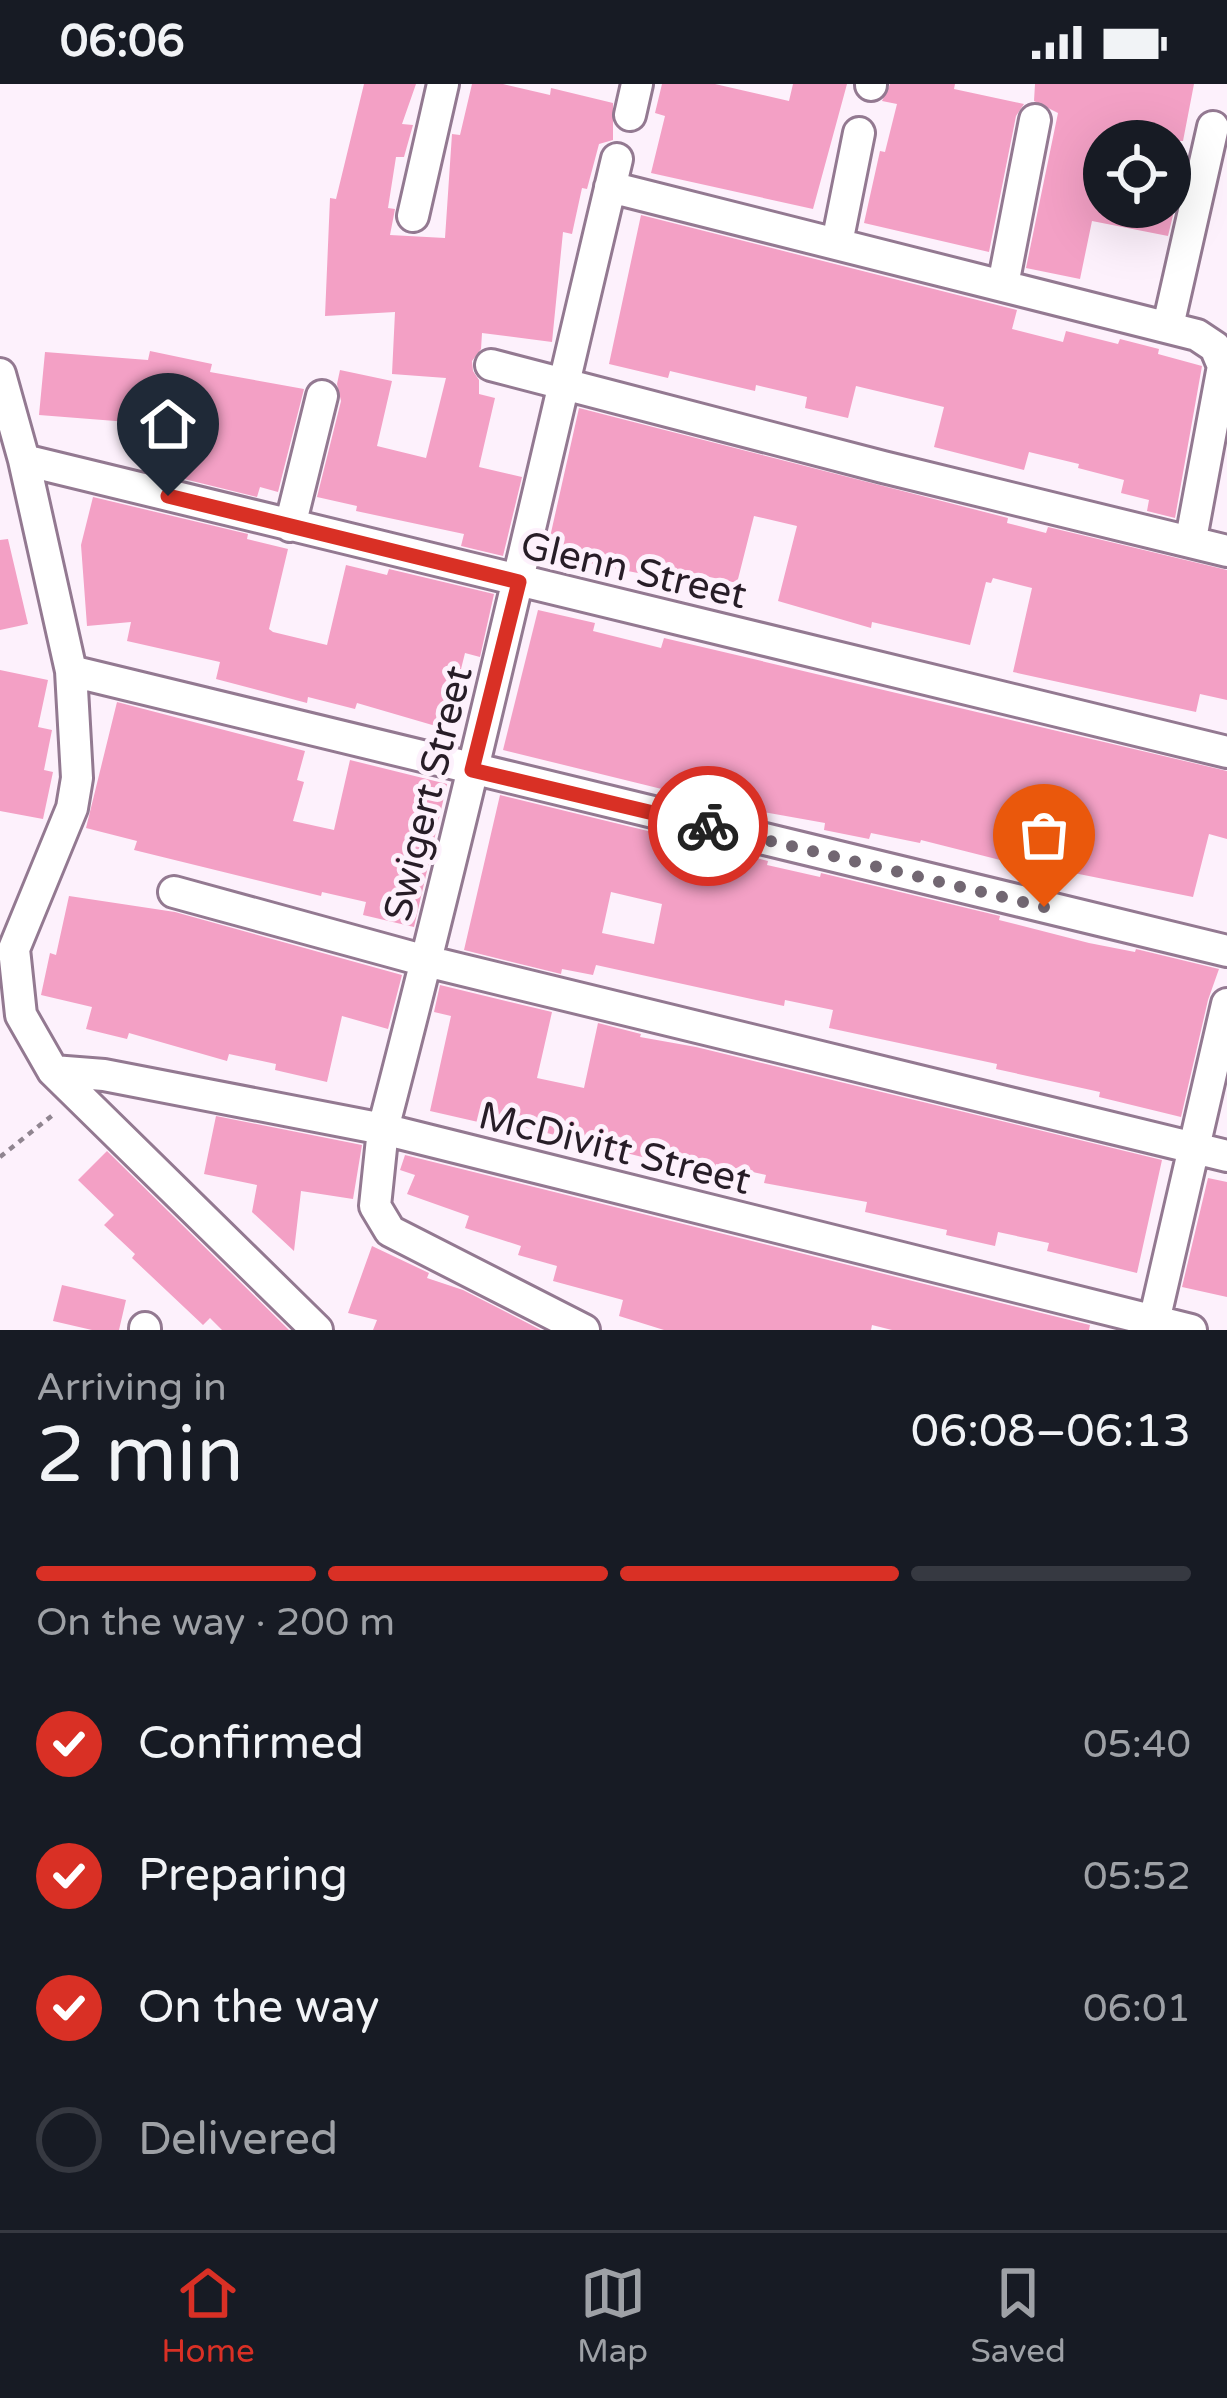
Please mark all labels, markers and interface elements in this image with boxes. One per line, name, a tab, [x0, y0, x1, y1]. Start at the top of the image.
text: 06:06	[60, 15, 185, 69]
map controls	[1083, 120, 1191, 228]
button: locate	[1083, 120, 1191, 228]
pin	[117, 373, 219, 496]
icon: home	[135, 391, 201, 457]
street label: Glenn Street	[516, 522, 751, 619]
street label: Swigert Street	[374, 661, 483, 926]
courier	[648, 766, 768, 886]
pin	[993, 784, 1095, 907]
icon: bike	[675, 793, 741, 859]
icon: bag	[1011, 802, 1077, 868]
street label: McDivitt Street	[474, 1092, 755, 1205]
text: Arriving in	[36, 1364, 227, 1411]
text: 06:08–06:13	[911, 1405, 1191, 1459]
text: 2 min	[36, 1409, 244, 1503]
text: On the way · 200 m	[36, 1599, 395, 1646]
icon: check	[36, 1711, 102, 1777]
text: Confirmed	[138, 1717, 364, 1771]
text: 05:40	[1083, 1721, 1191, 1768]
icon: check	[36, 1843, 102, 1909]
text: Preparing	[138, 1849, 348, 1903]
text: 05:52	[1083, 1853, 1191, 1900]
icon: check	[36, 1975, 102, 2041]
text: On the way	[138, 1981, 379, 2035]
text: 06:01	[1083, 1985, 1191, 2032]
text: Delivered	[138, 2113, 338, 2167]
tab: Home	[161, 2260, 255, 2371]
tab: Map	[577, 2260, 648, 2371]
tab: Saved	[970, 2260, 1066, 2371]

